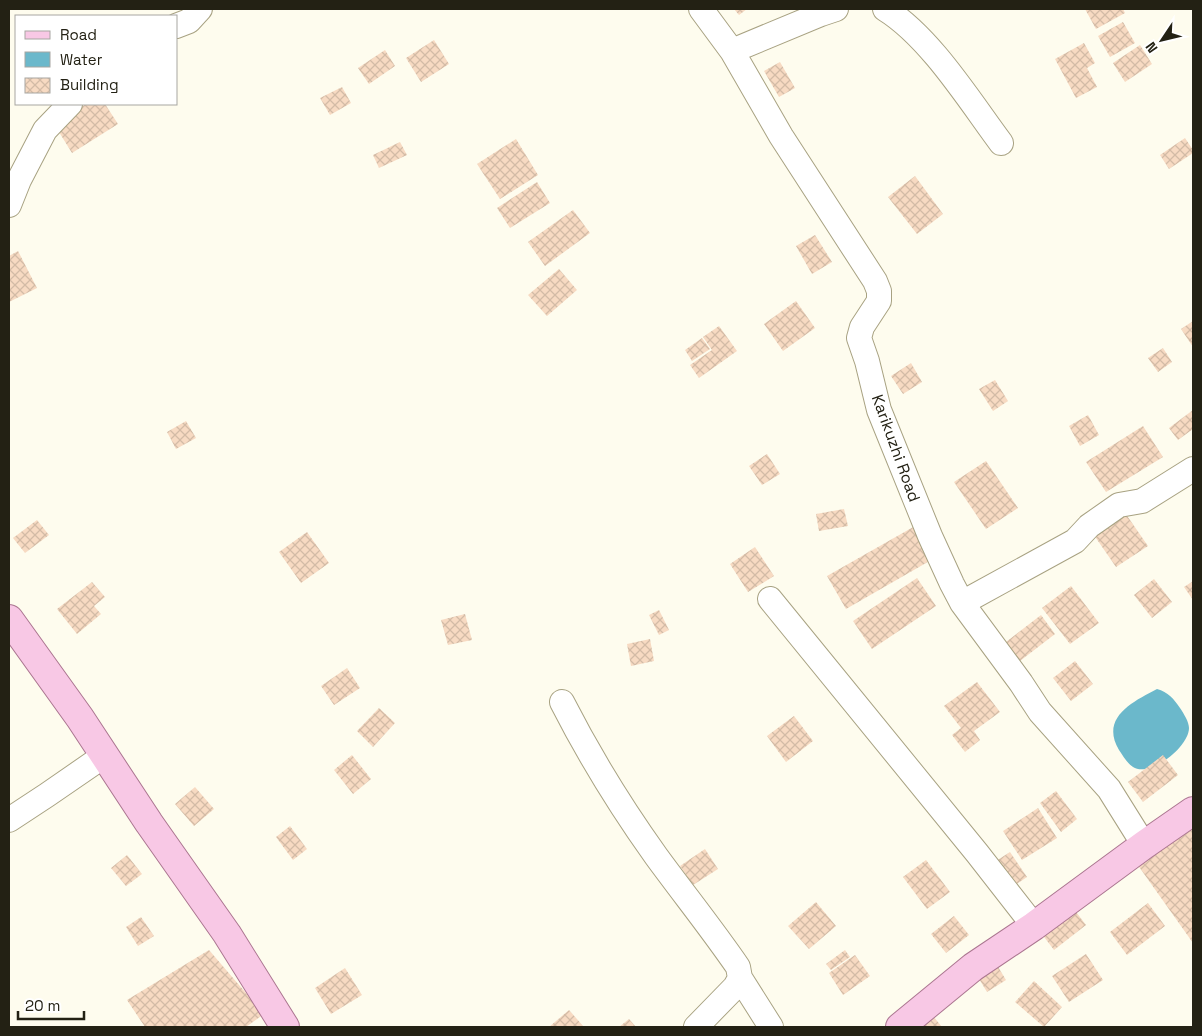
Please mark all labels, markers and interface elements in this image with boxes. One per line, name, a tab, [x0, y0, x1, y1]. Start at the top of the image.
legend	[15, 15, 178, 105]
north arrow	[1137, 15, 1187, 65]
text: Road	[60, 25, 97, 44]
text: N	[1141, 38, 1161, 56]
text: Water	[60, 50, 103, 69]
text: Building	[60, 75, 119, 94]
street label: Karikuzhi Road	[867, 391, 925, 505]
scale bar	[18, 988, 84, 1020]
text: 20 m	[25, 996, 60, 1015]

